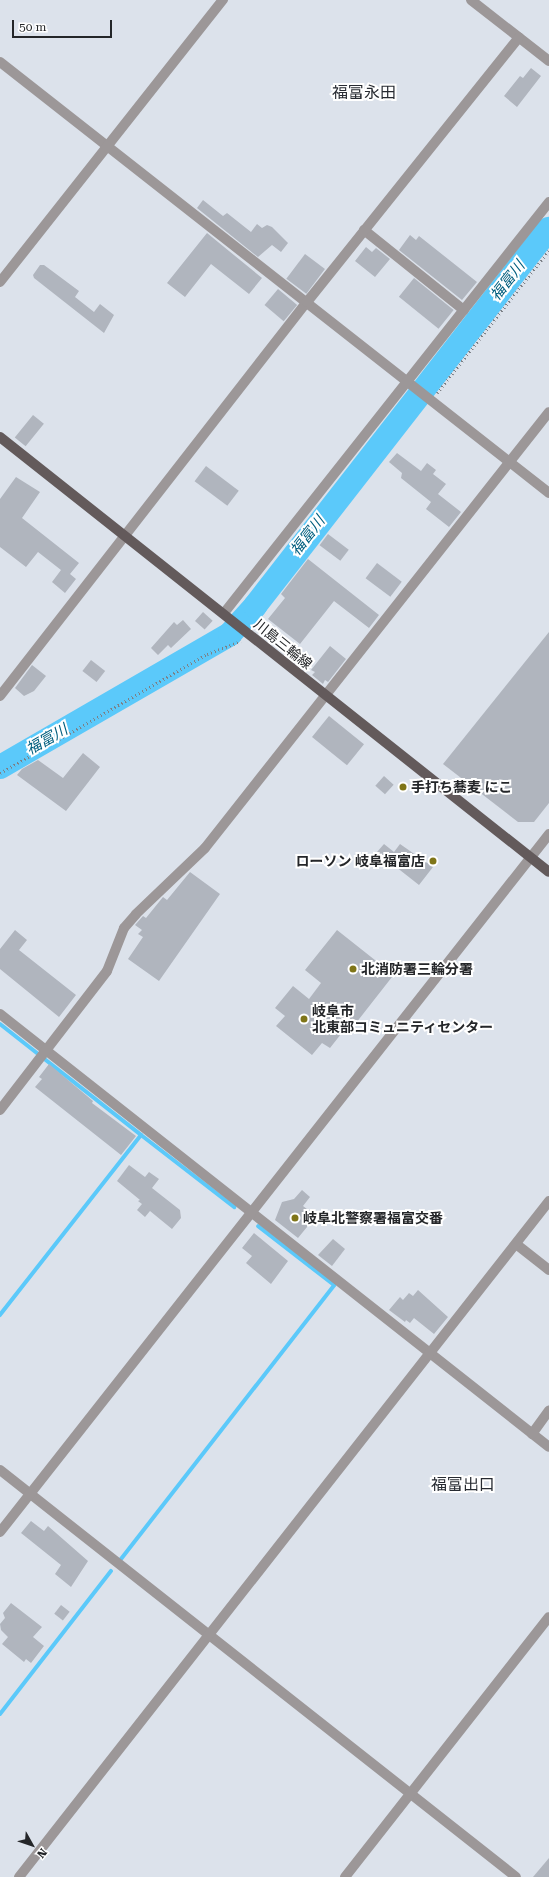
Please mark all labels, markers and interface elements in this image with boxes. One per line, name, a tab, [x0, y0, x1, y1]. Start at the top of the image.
scale bar	[14, 12, 114, 38]
text: 50 m	[19, 20, 46, 34]
district label: 福富永田	[332, 83, 396, 103]
water label: 福富川	[487, 258, 529, 304]
water label: 福富川	[287, 513, 329, 559]
street label: 川島三輪線	[251, 615, 315, 673]
water label: 福富川	[23, 721, 71, 759]
place label: 手打ち蕎麦 にこ	[411, 779, 513, 795]
marker: 手打ち蕎麦 にこ	[398, 782, 408, 792]
place label: ローソン 岐阜福富店	[295, 853, 425, 869]
marker: ローソン 岐阜福富店	[428, 856, 438, 866]
place label: 北消防署三輪分署	[361, 961, 473, 977]
marker: 北消防署三輪分署	[348, 964, 358, 974]
place label: 岐阜市 北東部コミュニティセンター	[312, 1003, 494, 1036]
marker: 岐阜市 北東部コミュニティセンター	[299, 1014, 309, 1024]
place label: 岐阜北警察署福富交番	[303, 1210, 443, 1226]
marker: 岐阜北警察署福富交番	[290, 1213, 300, 1223]
district label: 福富出口	[431, 1475, 495, 1495]
north arrow	[12, 1825, 52, 1865]
text: N	[34, 1846, 49, 1860]

